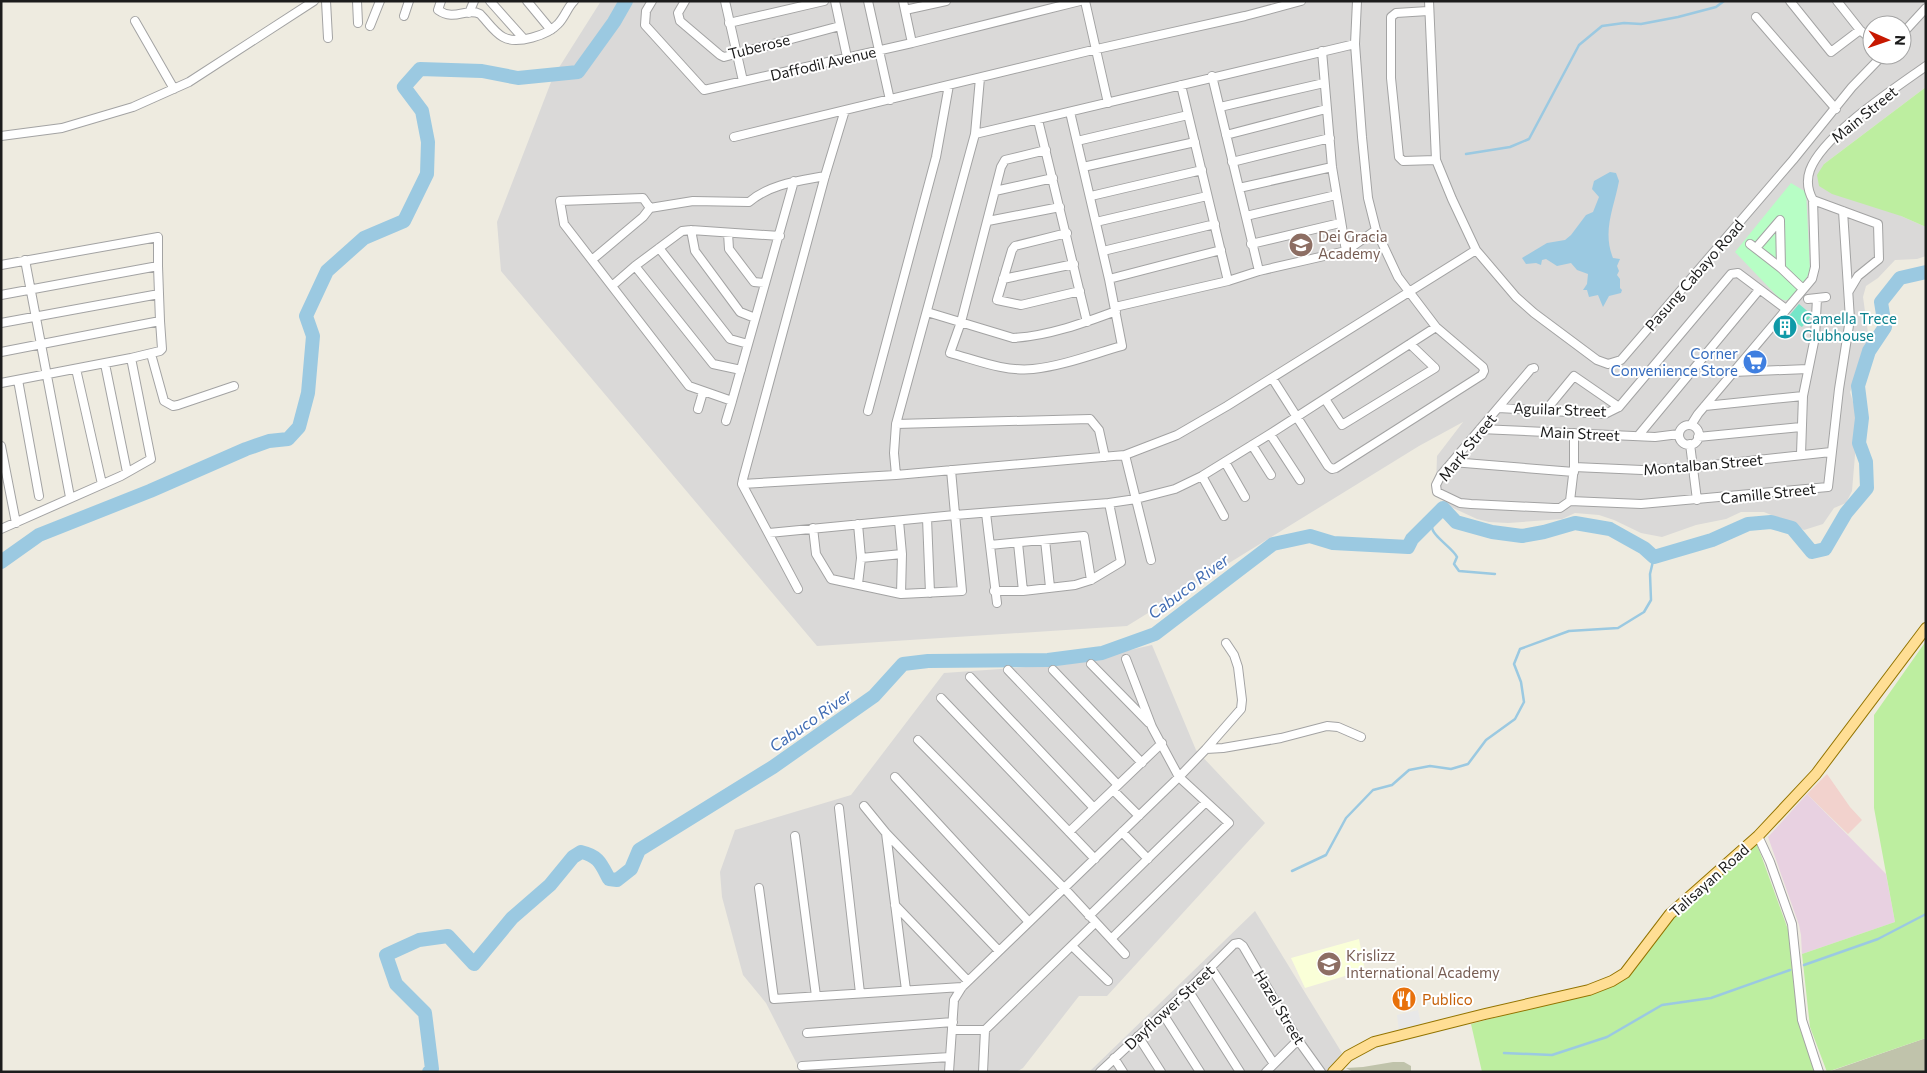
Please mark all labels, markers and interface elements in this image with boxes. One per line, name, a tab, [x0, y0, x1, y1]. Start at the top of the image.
north arrow	[1862, 15, 1912, 65]
street label: Tuberose	[726, 30, 792, 62]
text: N	[1892, 35, 1909, 46]
street label: Daffodil Avenue	[768, 42, 878, 84]
street label: Main Street	[1827, 82, 1901, 146]
street label: Pasung Cabayo Road	[1641, 216, 1747, 334]
place label: Dei Gracia Academy	[1318, 227, 1388, 262]
school or university icon: Dei Gracia Academy	[1288, 232, 1314, 258]
place label: Camella Trece Clubhouse	[1802, 309, 1897, 344]
building icon: Camella Trece Clubhouse	[1772, 314, 1798, 340]
place label: Corner Convenience Store	[1611, 344, 1738, 379]
supermarket icon: Corner Convenience Store	[1742, 349, 1768, 375]
street label: Aguilar Street	[1513, 398, 1607, 420]
street label: Mark Street	[1434, 410, 1500, 484]
street label: Main Street	[1540, 422, 1620, 444]
street label: Montalban Street	[1642, 450, 1764, 478]
street label: Camille Street	[1719, 479, 1817, 507]
water label: Cabuco River	[1144, 549, 1233, 622]
water label: Cabuco River	[765, 684, 855, 755]
street label: Talisayan Road	[1666, 840, 1752, 920]
place label: Krislizz International Academy	[1346, 946, 1500, 981]
school or university icon: Krislizz International Academy	[1316, 951, 1342, 977]
street label: Dayflower Street	[1121, 961, 1217, 1053]
street label: Hazel Street	[1251, 967, 1309, 1047]
restaurant icon: Publico	[1391, 986, 1417, 1012]
place label: Publico	[1422, 990, 1473, 1008]

